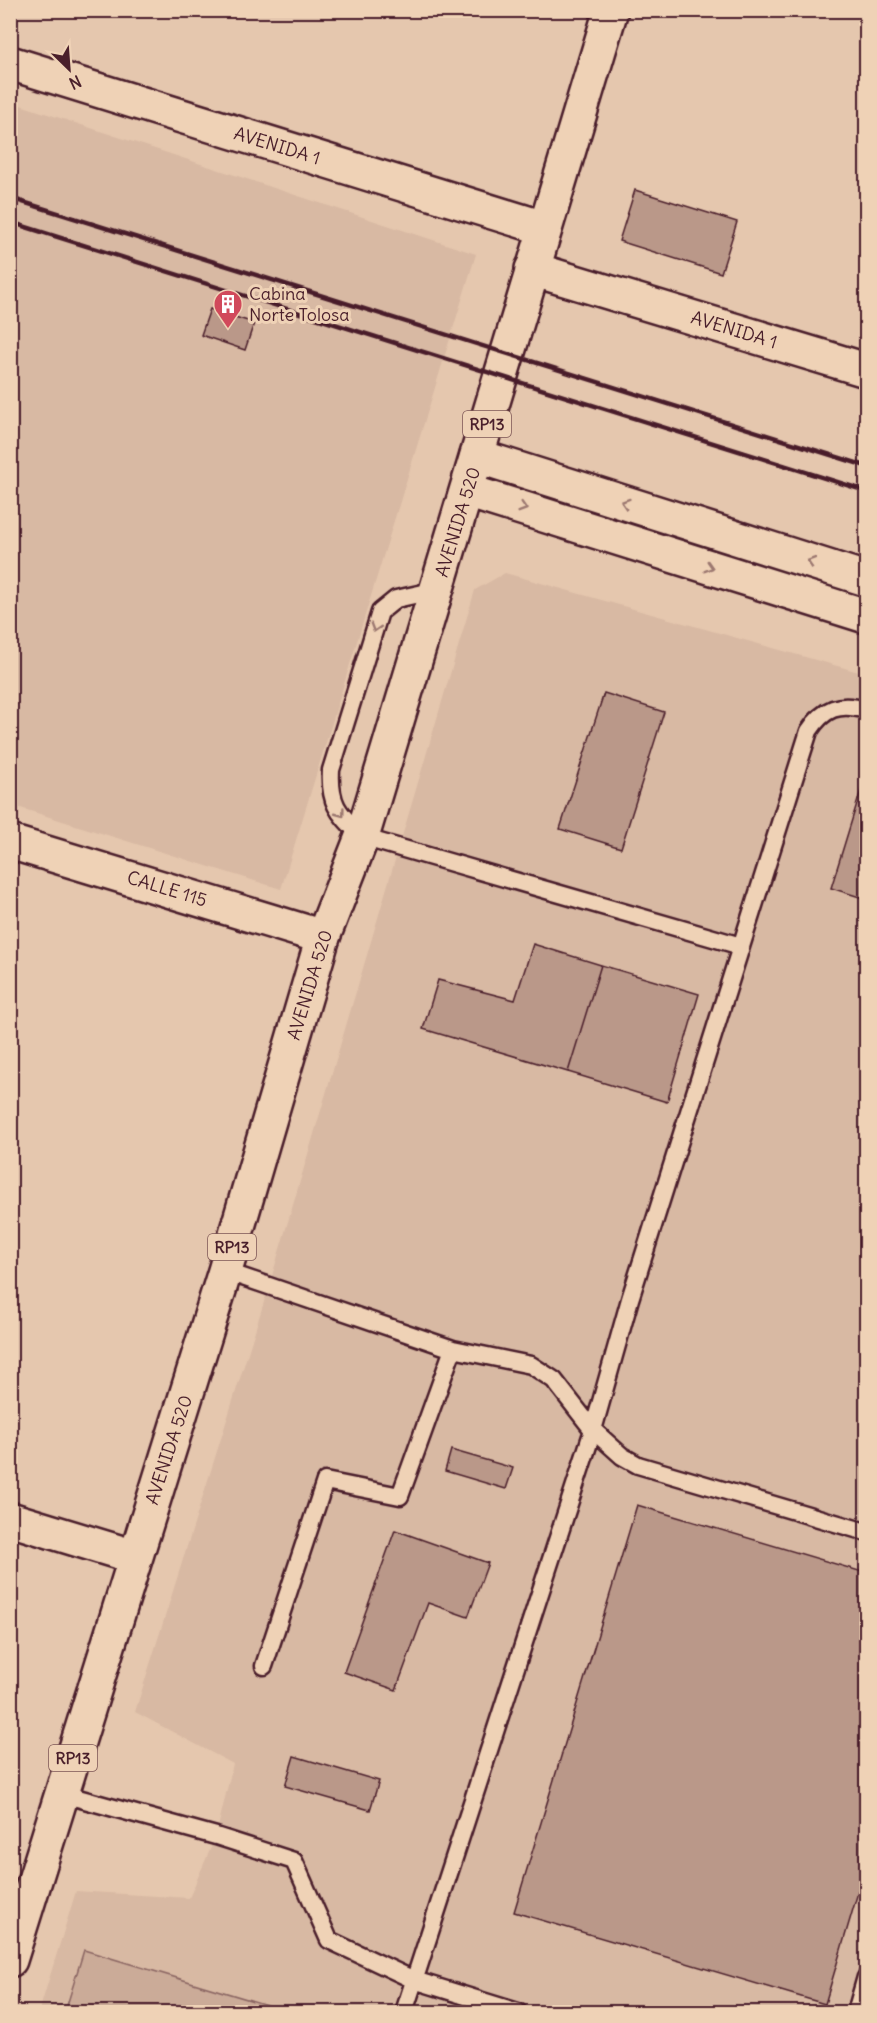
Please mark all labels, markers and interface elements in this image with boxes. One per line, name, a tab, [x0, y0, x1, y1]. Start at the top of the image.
north arrow	[39, 39, 99, 99]
text: N	[66, 71, 85, 94]
street label: AVENIDA 1	[231, 122, 323, 170]
place label: Cabina Norte Tolosa	[249, 282, 350, 326]
building icon: Cabina Norte Tolosa	[212, 288, 244, 330]
street label: AVENIDA 1	[688, 306, 780, 354]
road number: RP13	[463, 411, 511, 437]
street label: AVENIDA 520	[430, 464, 485, 580]
one-way arrow	[620, 498, 631, 510]
one-way arrow	[517, 501, 528, 513]
one-way arrow	[806, 557, 817, 569]
one-way arrow	[703, 559, 714, 572]
one-way arrow	[370, 622, 382, 633]
one-way arrow	[333, 807, 344, 818]
street label: CALLE 115	[124, 865, 210, 912]
street label: AVENIDA 520	[282, 927, 337, 1043]
road number: RP13	[208, 1234, 256, 1260]
street label: AVENIDA 520	[140, 1392, 197, 1508]
road number: RP13	[49, 1745, 97, 1771]

